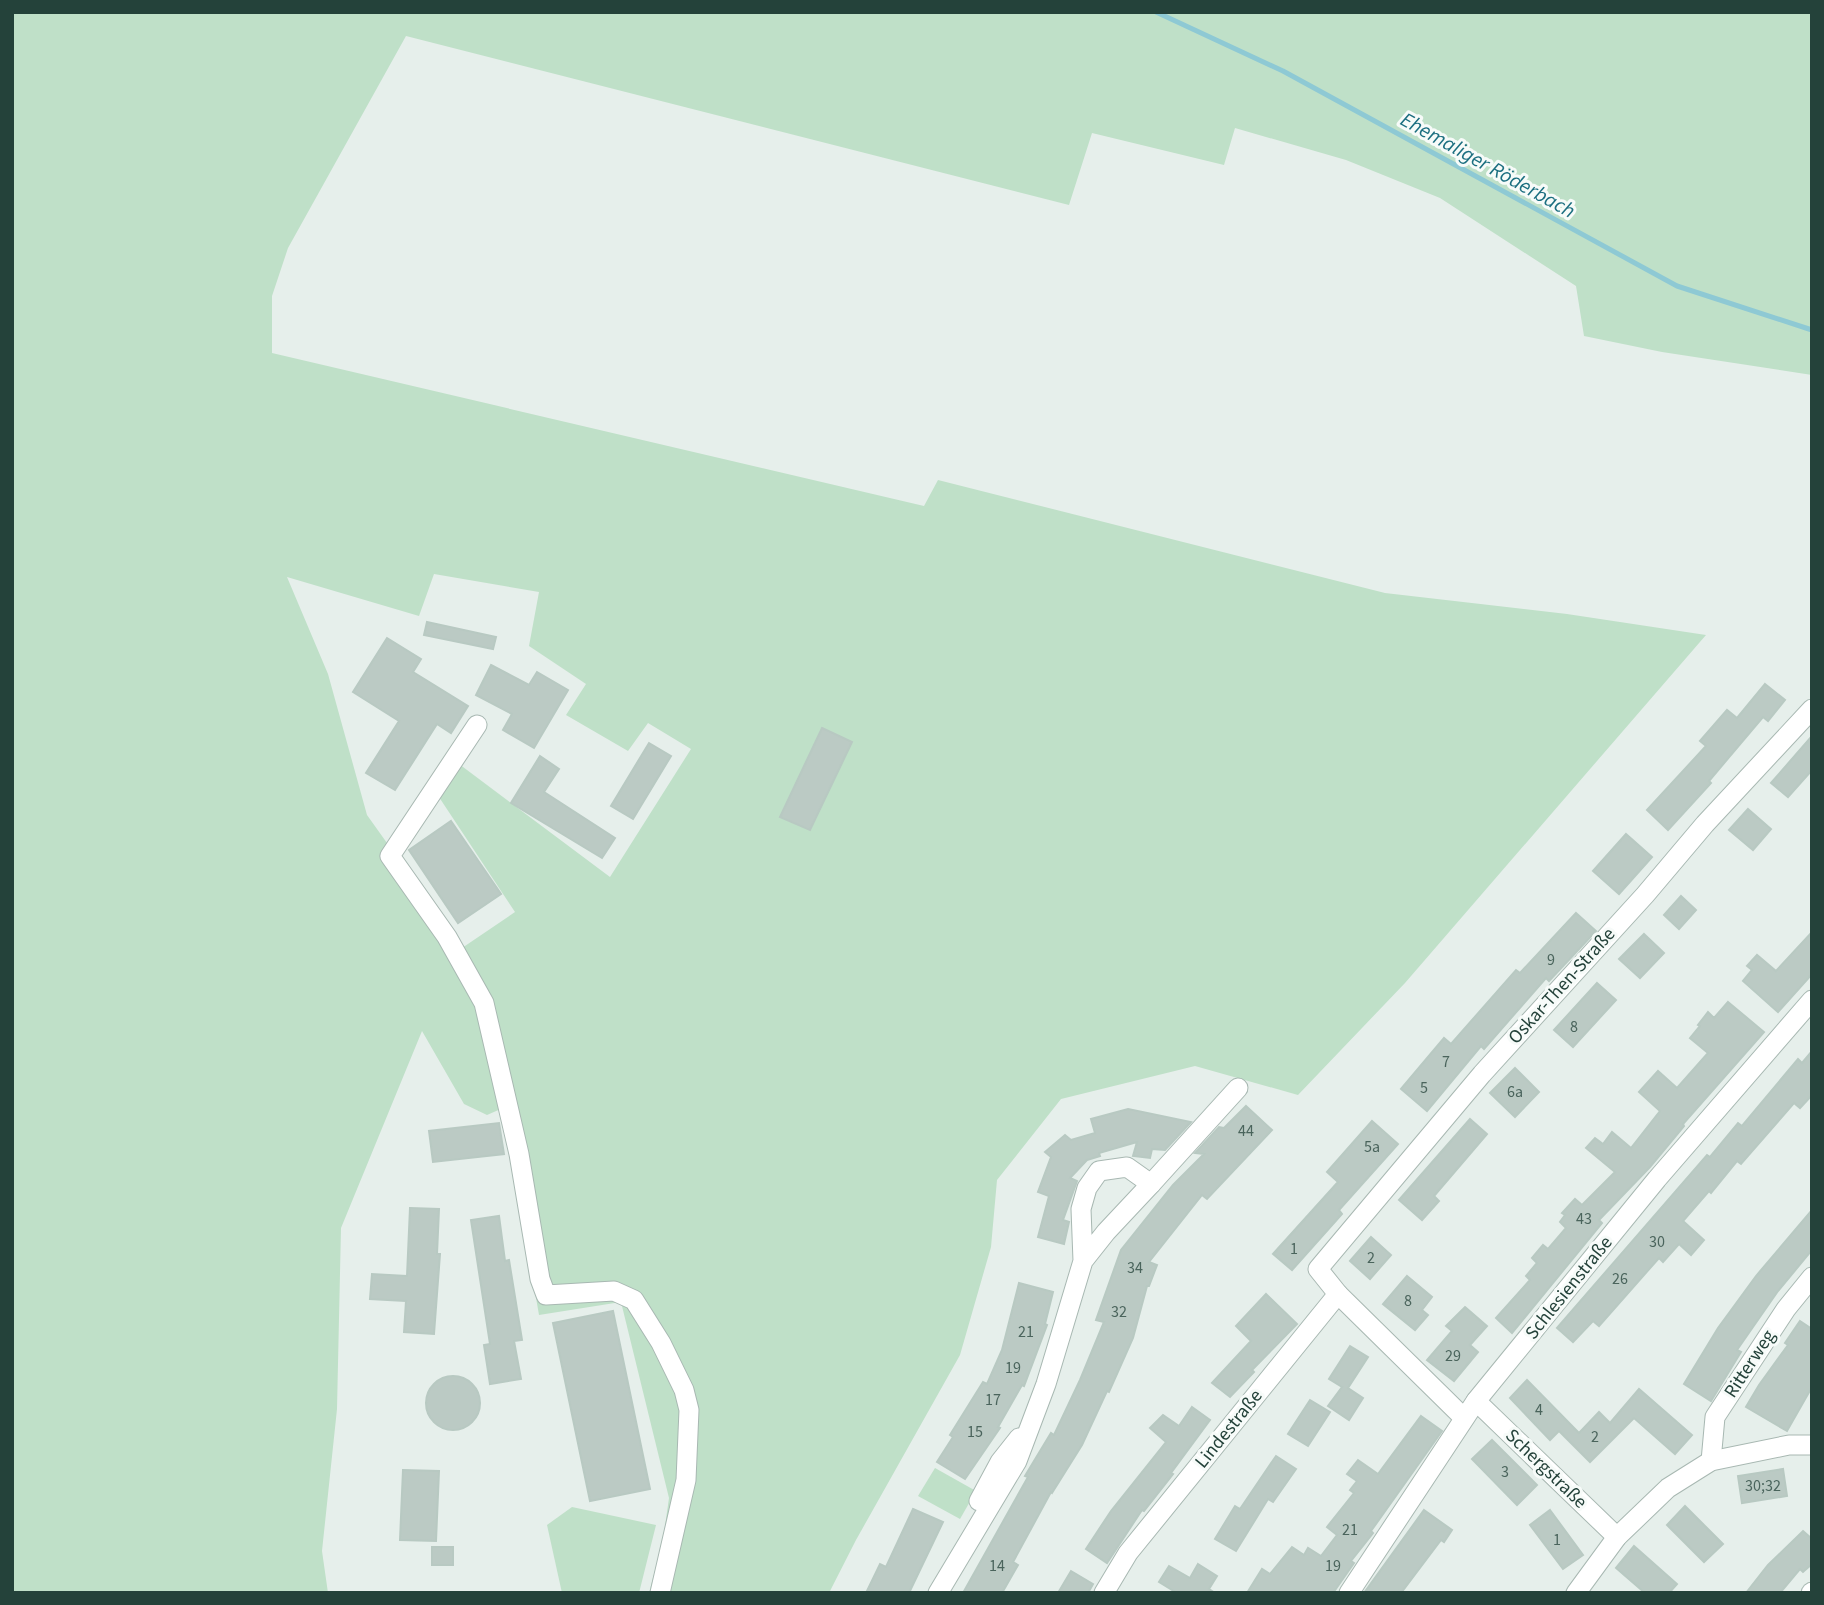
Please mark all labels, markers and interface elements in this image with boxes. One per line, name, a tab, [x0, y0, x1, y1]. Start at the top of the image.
water label: Ehemaliger Röderbach	[1395, 104, 1581, 226]
street label: Oskar-Then-Straße	[1502, 922, 1622, 1050]
house number: 9	[1547, 949, 1555, 971]
house number: 8	[1570, 1016, 1578, 1038]
house number: 7	[1442, 1051, 1450, 1073]
house number: 5	[1420, 1077, 1428, 1099]
house number: 6a	[1507, 1081, 1523, 1103]
house number: 44	[1238, 1120, 1254, 1142]
house number: 5a	[1364, 1136, 1380, 1158]
house number: 43	[1576, 1208, 1592, 1230]
street label: Schlesienstraße	[1519, 1231, 1619, 1345]
house number: 30	[1649, 1231, 1665, 1253]
house number: 1	[1290, 1238, 1298, 1260]
house number: 2	[1367, 1247, 1375, 1269]
house number: 34	[1127, 1257, 1143, 1279]
house number: 26	[1612, 1268, 1628, 1290]
house number: 8	[1404, 1290, 1412, 1312]
house number: 32	[1111, 1301, 1127, 1323]
house number: 21	[1018, 1321, 1034, 1343]
street label: Ritterweg	[1718, 1324, 1782, 1403]
house number: 29	[1445, 1345, 1461, 1367]
house number: 19	[1005, 1357, 1021, 1379]
street label: Lindestraße	[1189, 1384, 1269, 1474]
house number: 17	[985, 1389, 1001, 1411]
house number: 4	[1535, 1399, 1543, 1421]
house number: 15	[967, 1421, 983, 1443]
street label: Schergstraße	[1499, 1423, 1593, 1515]
house number: 2	[1591, 1426, 1599, 1448]
house number: 3	[1501, 1461, 1509, 1483]
house number: 30;32	[1745, 1475, 1781, 1497]
house number: 21	[1342, 1519, 1358, 1541]
house number: 1	[1553, 1529, 1561, 1551]
house number: 14	[989, 1555, 1005, 1577]
house number: 19	[1325, 1555, 1341, 1577]

